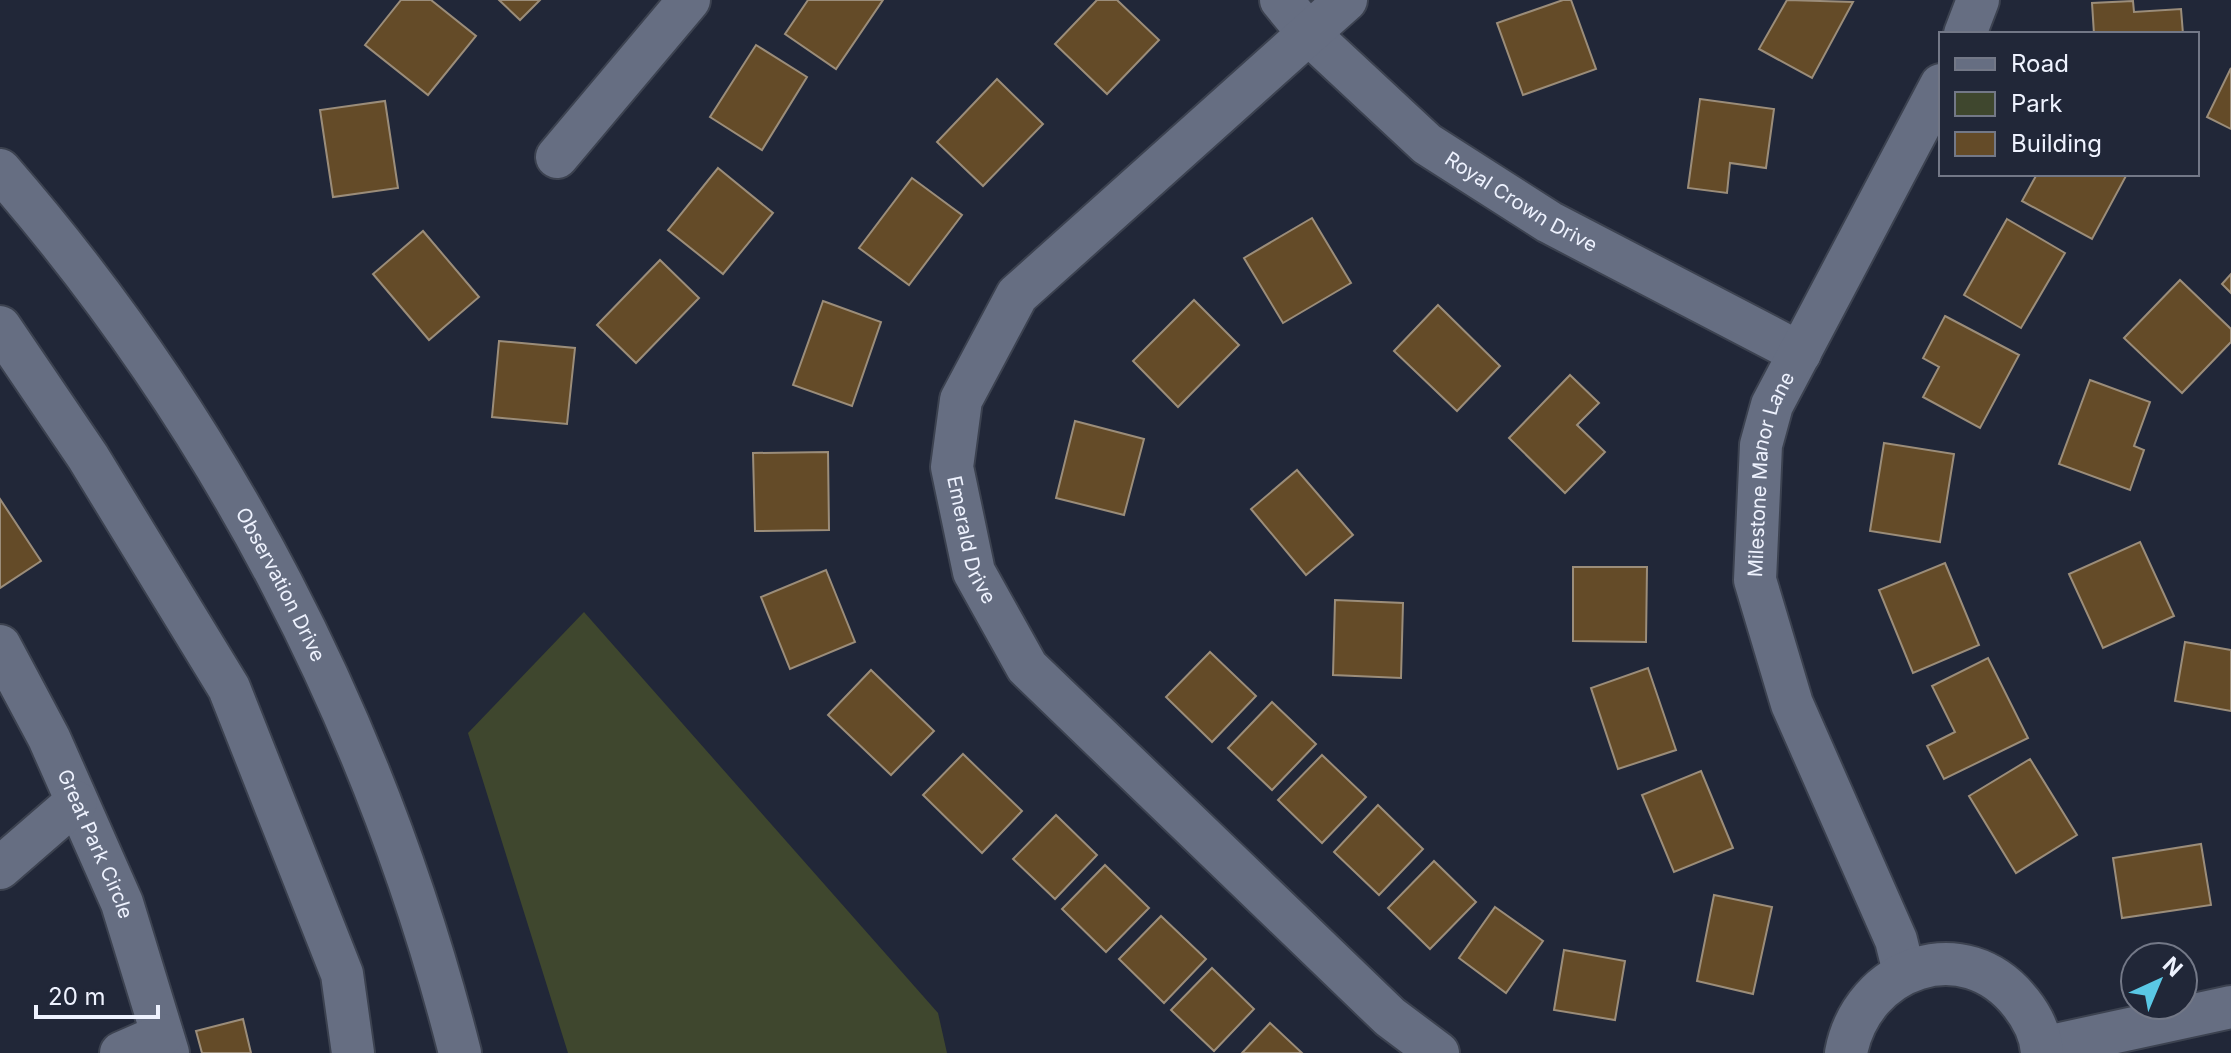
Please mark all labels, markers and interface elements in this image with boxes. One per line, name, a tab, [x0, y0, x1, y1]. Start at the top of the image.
legend	[1939, 32, 2199, 176]
text: Road	[2011, 49, 2069, 78]
text: Park	[2011, 89, 2062, 118]
text: Building	[2011, 129, 2102, 158]
street label: Royal Crown Drive	[1440, 147, 1601, 257]
street label: Milestone Manor Lane	[1743, 368, 1799, 578]
street label: Emerald Drive	[942, 474, 1001, 608]
street label: Observation Drive	[231, 503, 331, 666]
street label: Great Park Circle	[52, 766, 138, 921]
north arrow	[2119, 941, 2199, 1021]
text: N	[2158, 951, 2188, 982]
scale bar	[36, 969, 158, 1019]
text: 20 m	[48, 982, 106, 1011]

